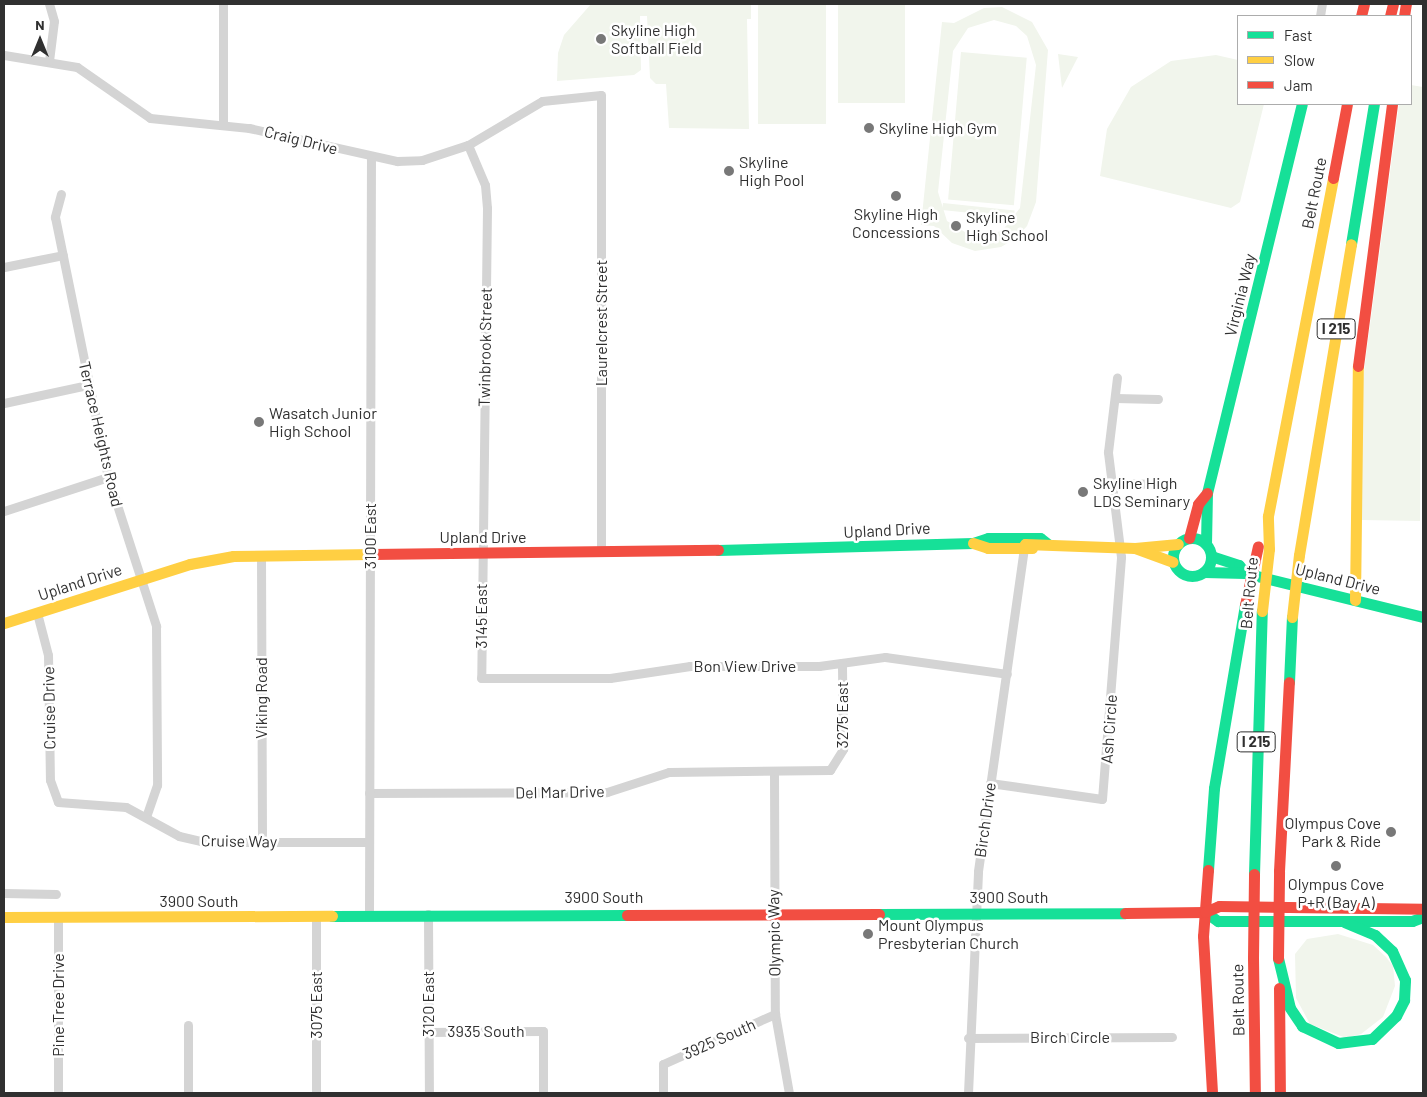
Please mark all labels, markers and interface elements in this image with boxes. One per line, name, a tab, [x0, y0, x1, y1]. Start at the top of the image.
north arrow	[15, 15, 65, 65]
legend	[1237, 15, 1412, 105]
text: N	[35, 16, 45, 33]
place label: Skyline High Softball Field	[611, 20, 702, 58]
text: Fast	[1284, 26, 1312, 44]
marker: Skyline High Softball Field	[595, 33, 607, 45]
text: Slow	[1284, 51, 1315, 69]
text: Jam	[1284, 76, 1313, 94]
place label: Skyline High Gym	[879, 118, 997, 138]
street label: Craig Drive	[262, 122, 340, 158]
marker: Skyline High Gym	[863, 122, 875, 134]
place label: Skyline High Pool	[739, 152, 804, 190]
street label: Belt Route	[1298, 156, 1330, 230]
marker: Skyline High Pool	[723, 165, 735, 177]
marker: Skyline High Concessions	[890, 190, 902, 202]
place label: Skyline High Concessions	[852, 204, 940, 242]
place label: Skyline High School	[966, 207, 1048, 245]
marker: Skyline High School	[950, 220, 962, 232]
street label: Virginia Way	[1220, 252, 1260, 338]
street label: Laurelcrest Street	[591, 260, 611, 386]
street label: Twinbrook Street	[474, 287, 496, 407]
road number: I 215	[1316, 316, 1356, 342]
street label: Terrace Heights Road	[75, 359, 127, 509]
place label: Wasatch Junior High School	[269, 403, 377, 441]
marker: Wasatch Junior High School	[253, 416, 265, 428]
place label: Skyline High LDS Seminary	[1093, 473, 1190, 511]
marker: Skyline High LDS Seminary	[1077, 486, 1089, 498]
street label: 3100 East	[360, 503, 380, 569]
street label: Upland Drive	[843, 518, 931, 542]
street label: Upland Drive	[439, 527, 527, 547]
street label: Belt Route	[1236, 556, 1262, 630]
street label: Upland Drive	[36, 559, 124, 605]
street label: Upland Drive	[1293, 559, 1383, 599]
street label: 3145 East	[471, 583, 491, 649]
street label: Bon View Drive	[694, 656, 796, 676]
street label: Viking Road	[251, 657, 271, 739]
street label: Cruise Drive	[39, 666, 59, 750]
street label: 3275 East	[832, 681, 852, 749]
street label: Ash Circle	[1097, 694, 1121, 764]
road number: I 215	[1236, 730, 1276, 754]
street label: Birch Drive	[970, 781, 1000, 859]
street label: Del Mar Drive	[515, 782, 605, 802]
place label: Olympus Cove Park & Ride	[1285, 813, 1381, 851]
marker: Olympus Cove Park & Ride	[1385, 826, 1397, 838]
street label: Cruise Way	[201, 831, 277, 851]
marker: Olympus Cove P+R (Bay A)	[1330, 860, 1342, 872]
place label: Olympus Cove P+R (Bay A)	[1288, 874, 1384, 912]
street label: 3900 South	[565, 887, 643, 907]
street label: 3900 South	[970, 887, 1048, 907]
street label: Olympic Way	[764, 889, 784, 977]
street label: 3900 South	[160, 891, 238, 911]
place label: Mount Olympus Presbyterian Church	[878, 915, 1019, 953]
marker: Mount Olympus Presbyterian Church	[862, 928, 874, 940]
street label: Pine Tree Drive	[48, 953, 68, 1057]
street label: Belt Route	[1228, 964, 1248, 1036]
street label: 3075 East	[306, 971, 326, 1039]
street label: 3120 East	[418, 971, 438, 1037]
street label: 3925 South	[680, 1014, 758, 1064]
street label: 3935 South	[447, 1021, 525, 1041]
street label: Birch Circle	[1030, 1027, 1110, 1047]

